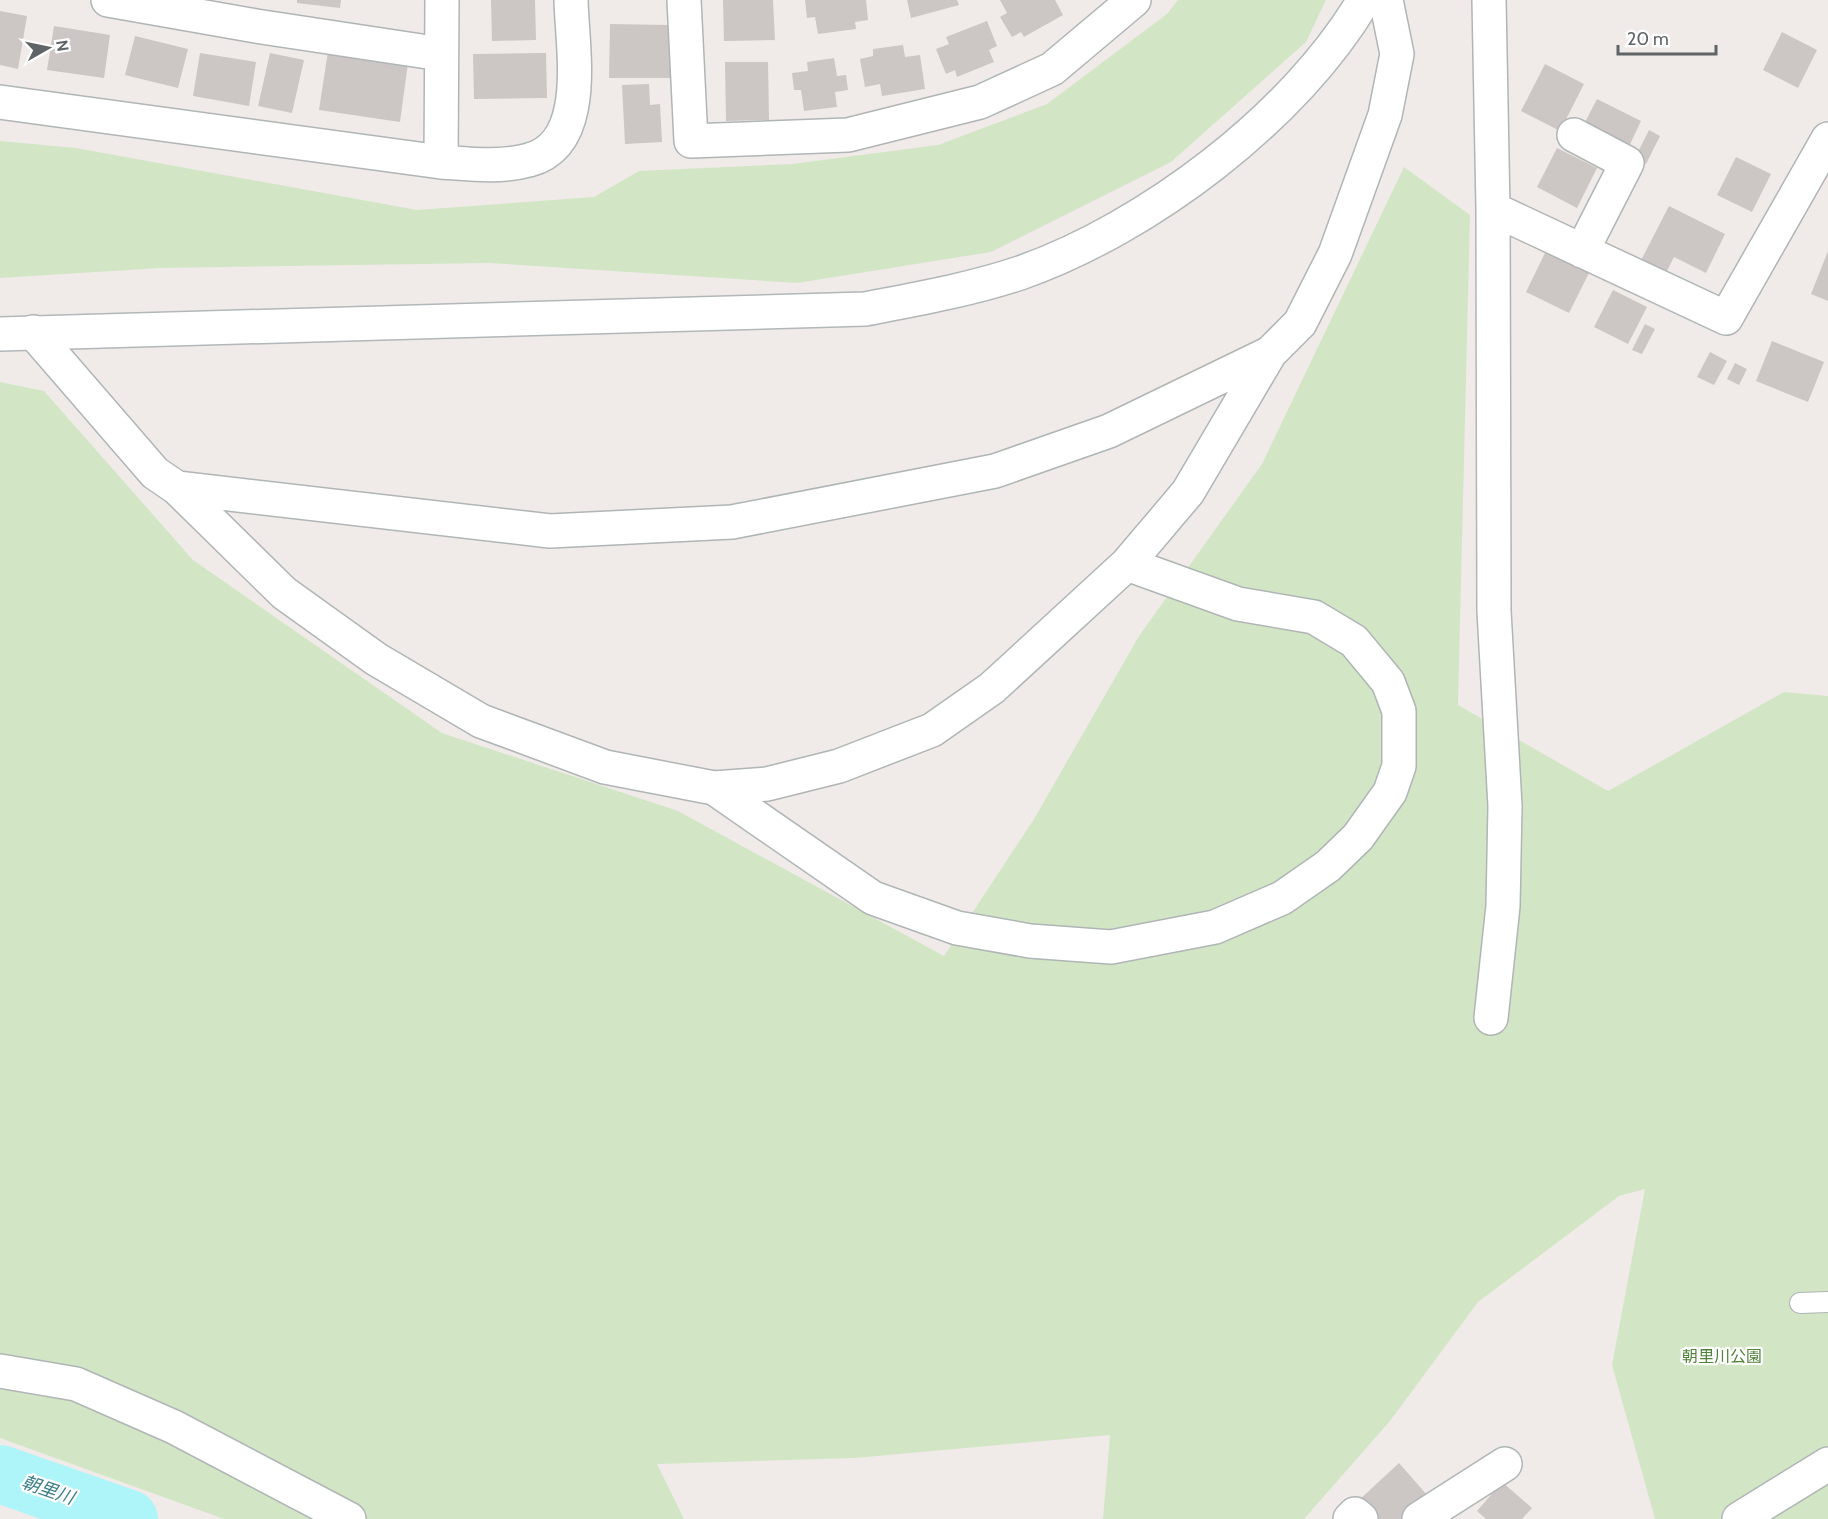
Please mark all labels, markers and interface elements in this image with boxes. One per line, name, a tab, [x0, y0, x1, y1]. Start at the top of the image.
north arrow	[18, 18, 78, 78]
scale bar	[1618, 18, 1716, 56]
text: 20 m	[1627, 28, 1669, 50]
text: N	[52, 39, 73, 53]
park label: 朝里川公園	[1682, 1347, 1762, 1366]
water label: 朝里川	[19, 1471, 79, 1510]

